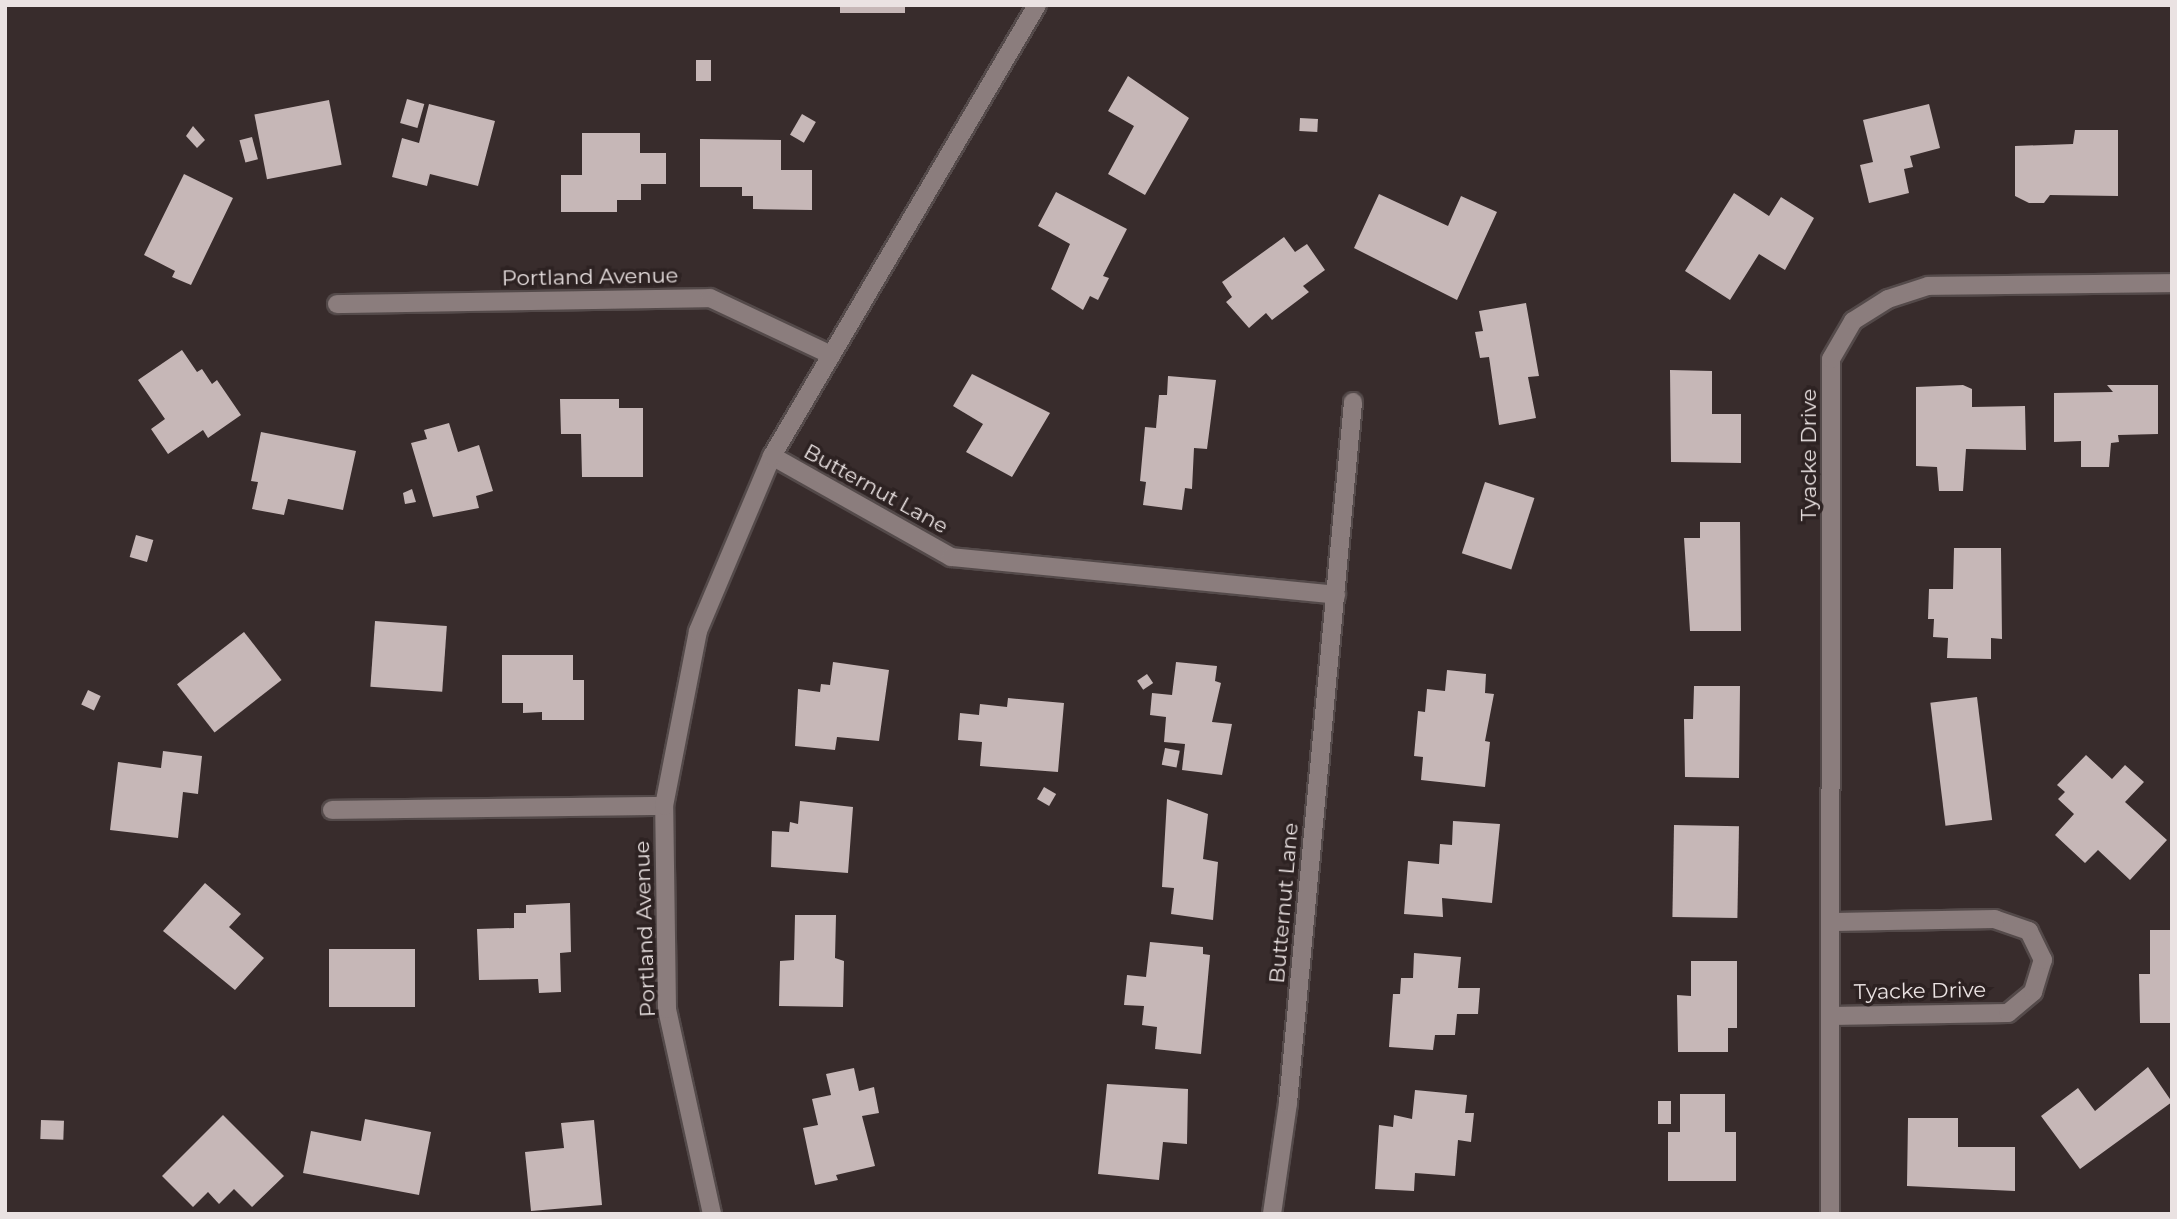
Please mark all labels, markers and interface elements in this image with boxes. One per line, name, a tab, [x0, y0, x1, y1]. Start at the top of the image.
street label: Portland Avenue	[502, 263, 678, 291]
street label: Tyacke Drive	[1796, 389, 1822, 521]
street label: Butternut Lane	[799, 439, 953, 539]
street label: Butternut Lane	[1264, 822, 1304, 984]
street label: Portland Avenue	[629, 840, 661, 1018]
street label: Tyacke Drive	[1854, 977, 1986, 1005]

